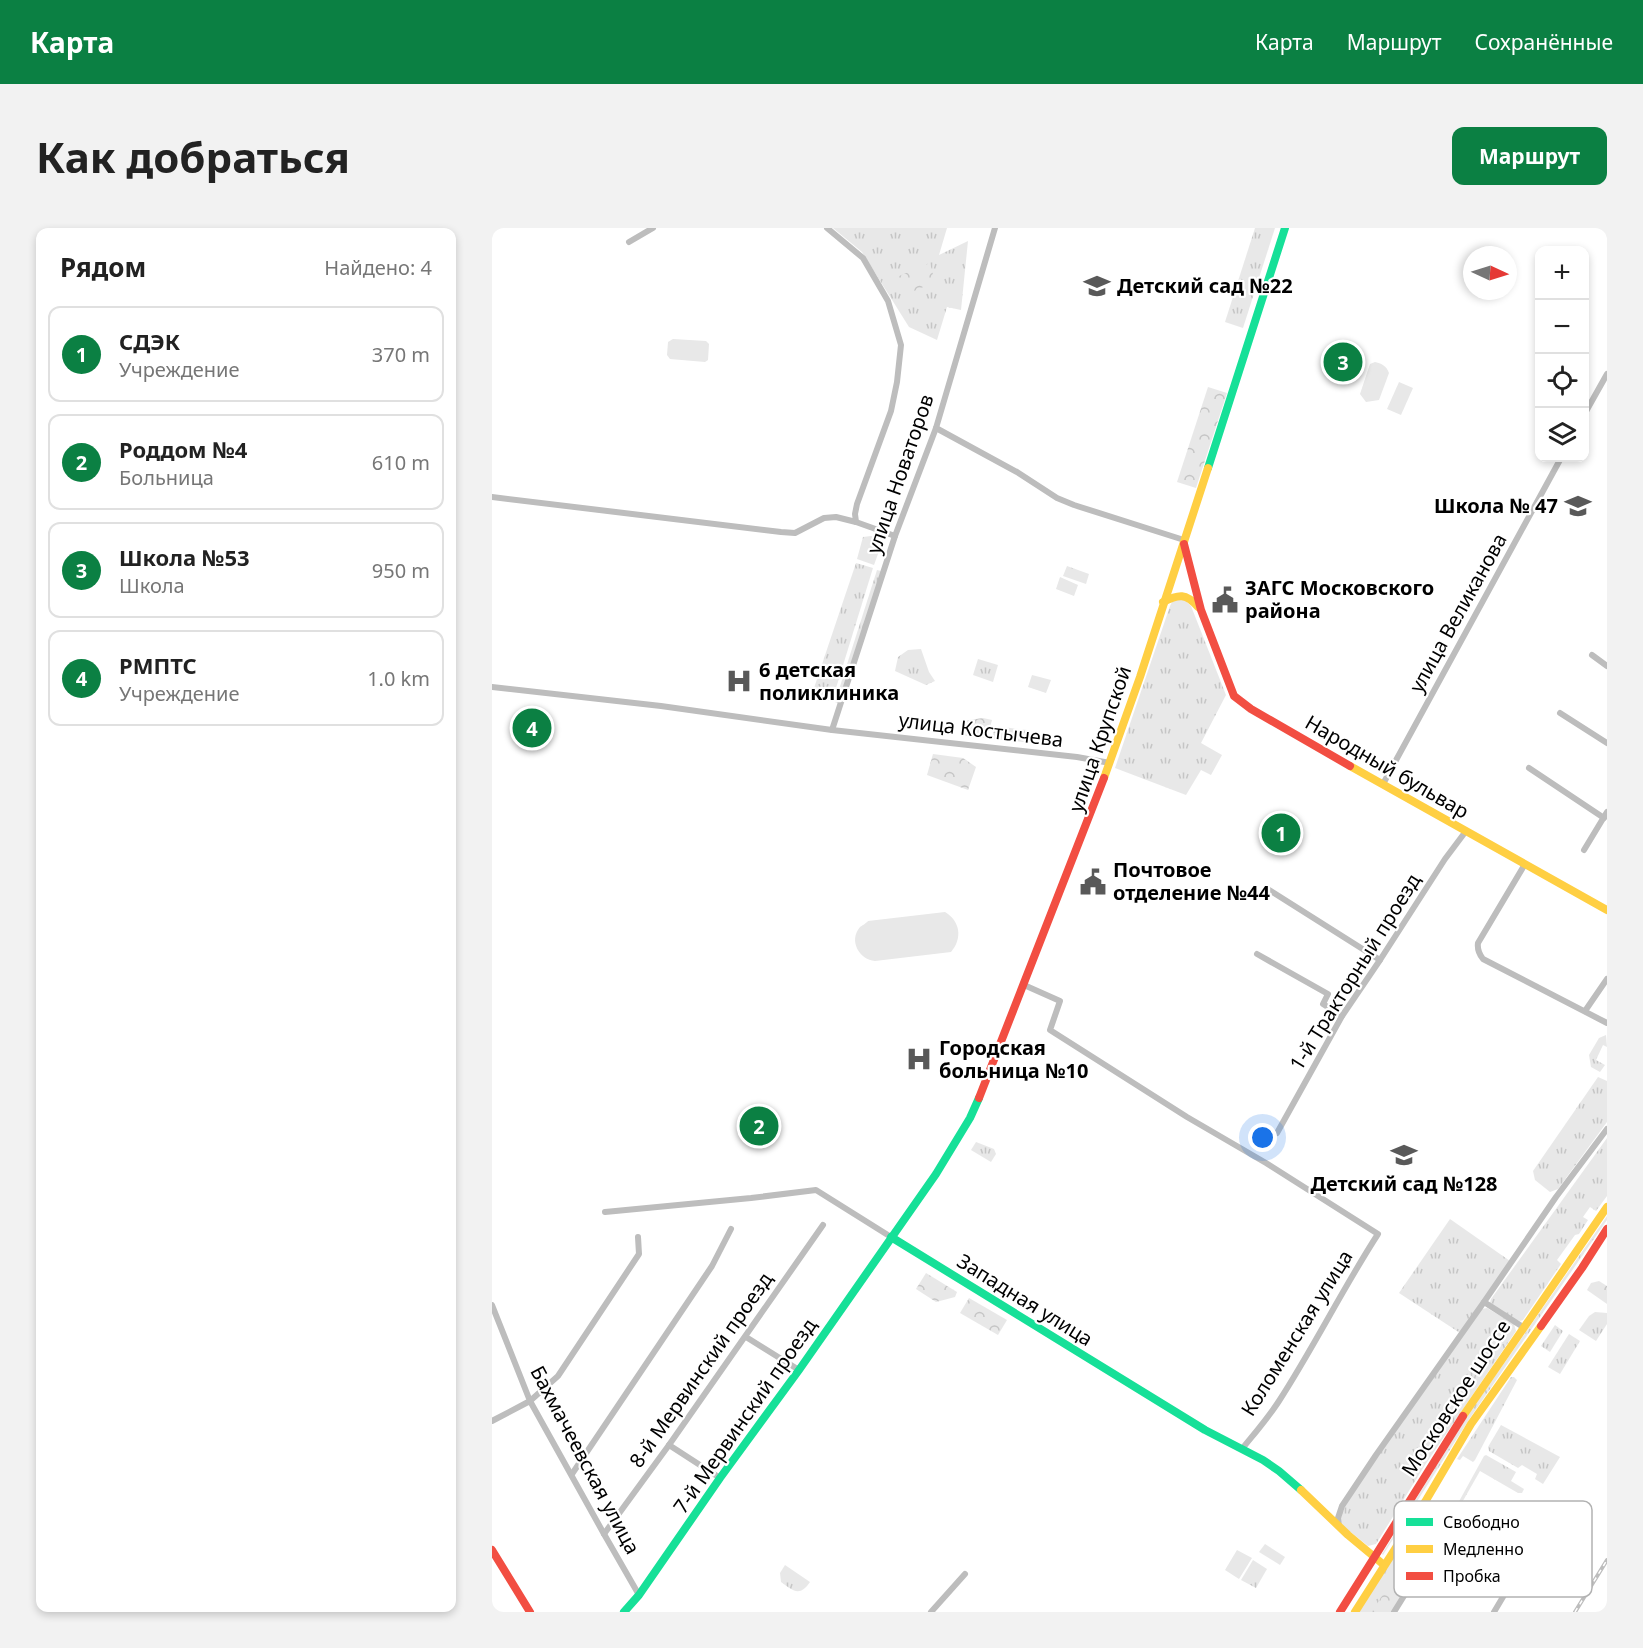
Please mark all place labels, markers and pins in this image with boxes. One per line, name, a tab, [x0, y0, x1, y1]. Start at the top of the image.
school or university icon: Детский сад №22	[1082, 271, 1112, 301]
place label: Детский сад №22	[1117, 272, 1293, 299]
pin: 3	[1324, 340, 1362, 384]
school or university icon: Школа № 47	[1563, 491, 1593, 521]
place label: Школа № 47	[1434, 492, 1558, 519]
place label: ЗАГС Московского района	[1245, 574, 1434, 624]
public building icon: ЗАГС Московского района	[1210, 585, 1240, 615]
place label: 6 детская поликлиника	[759, 656, 899, 706]
hospital icon: 6 детская поликлиника	[724, 666, 754, 696]
pin: 4	[512, 706, 552, 750]
pin: 1	[1262, 810, 1300, 856]
place label: Почтовое отделение №44	[1113, 856, 1271, 906]
public building icon: Почтовое отделение №44	[1078, 867, 1108, 897]
place label: Городская больница №10	[939, 1034, 1088, 1084]
hospital icon: Городская больница №10	[904, 1044, 934, 1074]
pin: 2	[740, 1104, 778, 1148]
school or university icon: Детский сад №128	[1389, 1140, 1419, 1170]
place label: Детский сад №128	[1310, 1170, 1498, 1197]

